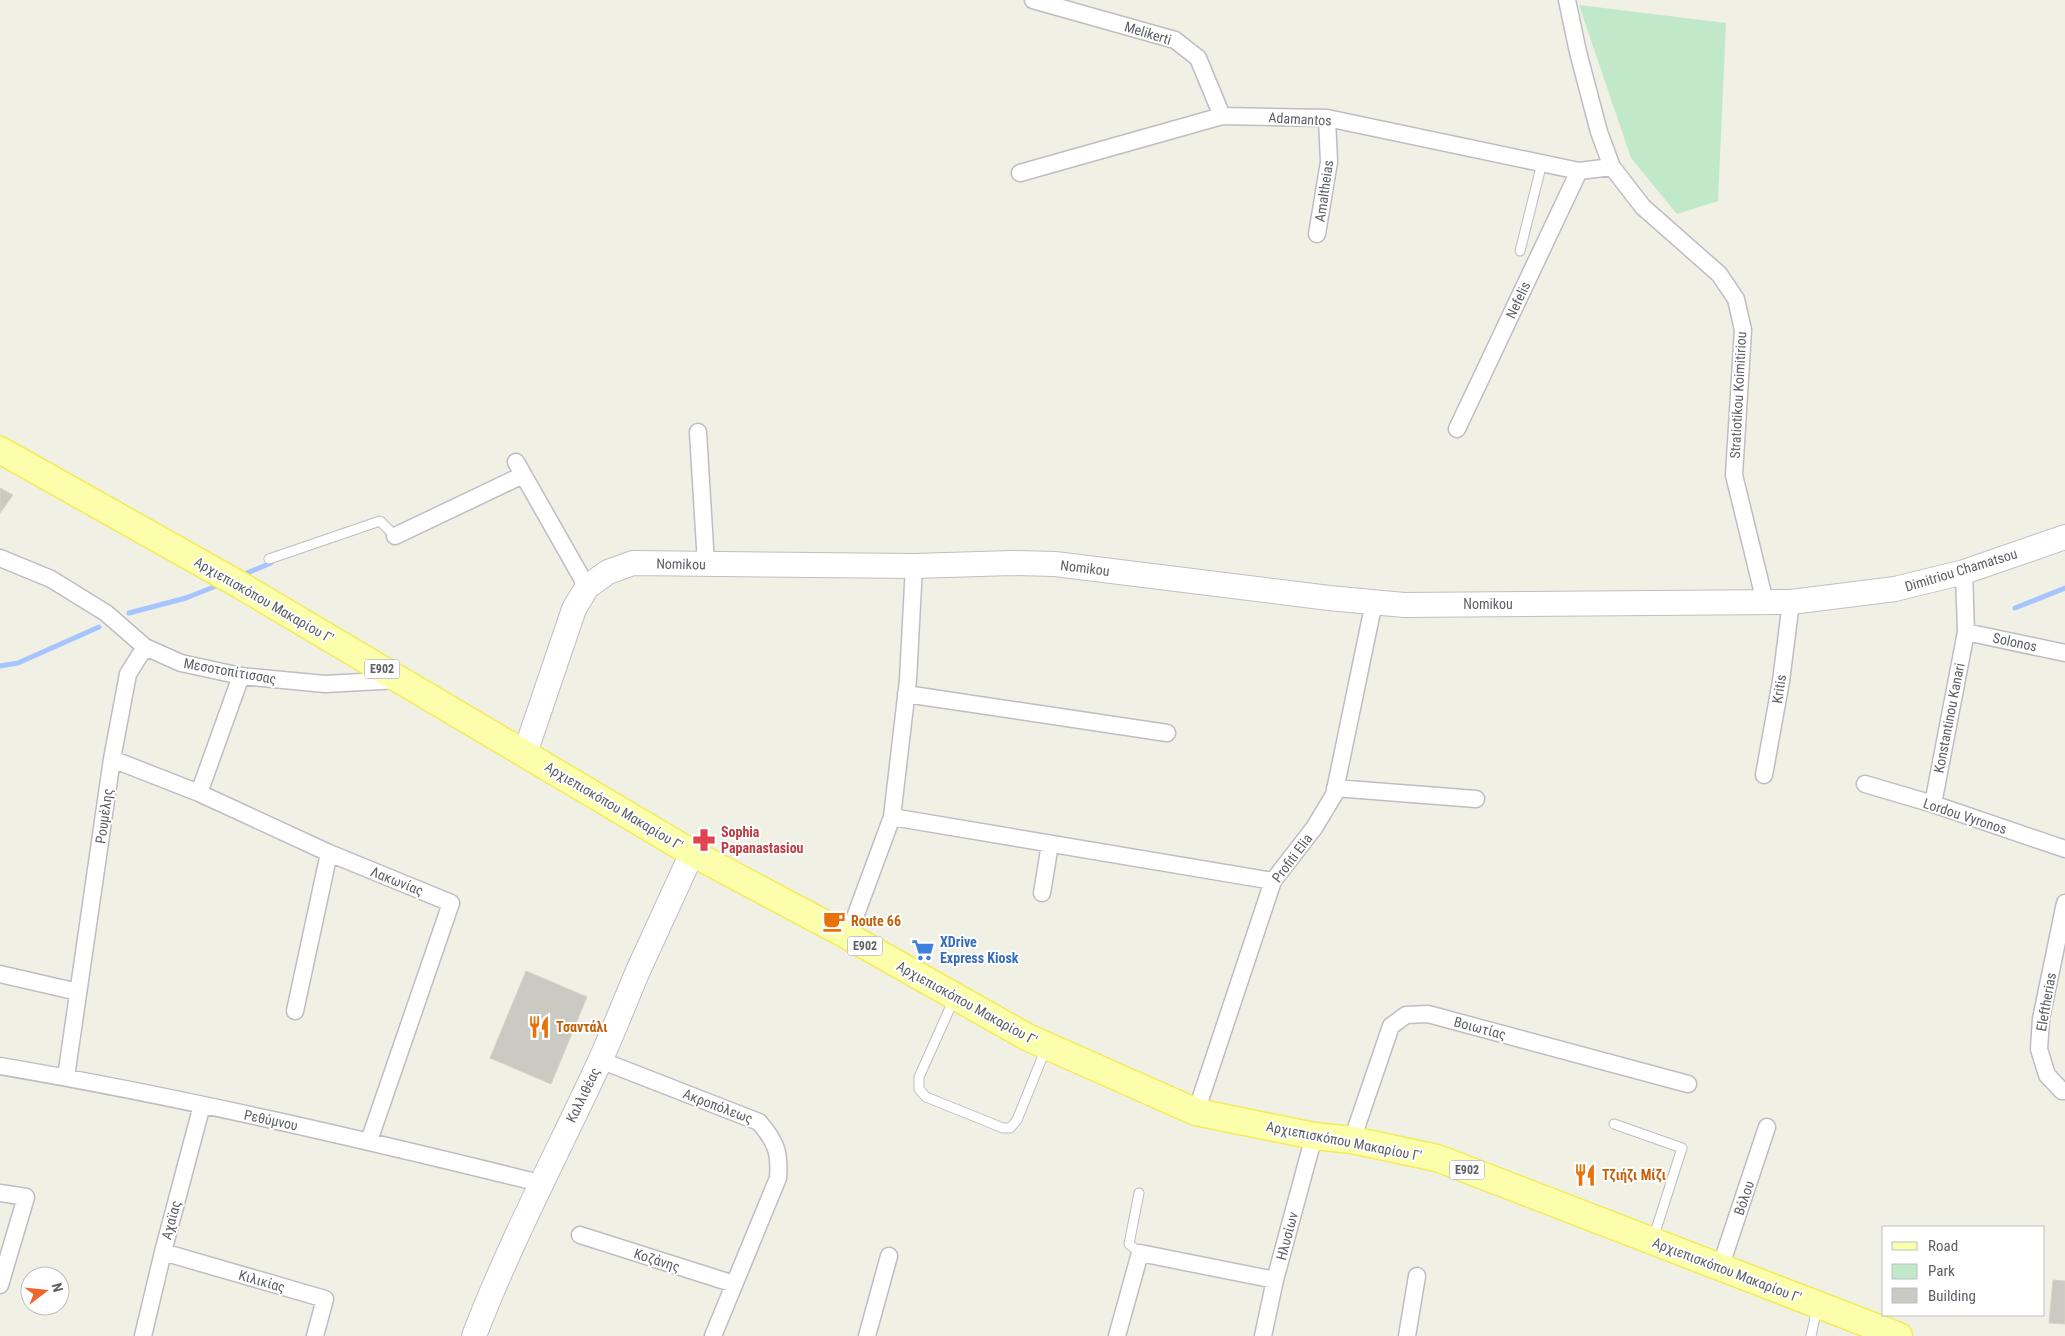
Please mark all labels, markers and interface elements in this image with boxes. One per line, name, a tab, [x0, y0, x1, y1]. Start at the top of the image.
street label: Melikerti	[1123, 18, 1173, 48]
street label: Adamantos	[1268, 109, 1332, 129]
street label: Amaltheias	[1312, 159, 1336, 223]
street label: Nefelis	[1503, 279, 1533, 321]
street label: Stratiotikou Koimitiriou	[1727, 331, 1749, 459]
street label: Dimitriou Chamatsou	[1903, 545, 2019, 595]
street label: Αρχιεπισκόπου Μακαρίου Γ'	[192, 554, 336, 646]
street label: Nomikou	[656, 556, 706, 572]
street label: Nomikou	[1059, 557, 1111, 579]
street label: Nomikou	[1463, 596, 1513, 612]
street label: Solonos	[1991, 630, 2039, 654]
street label: Μεσοτοπίτισσας	[182, 655, 278, 687]
road number: E902	[364, 660, 400, 679]
street label: Konstantinou Kanari	[1930, 662, 1968, 774]
street label: Kritis	[1769, 673, 1789, 705]
street label: Αρχιεπισκόπου Μακαρίου Γ'	[542, 758, 686, 854]
street label: Ρουμέλης	[92, 787, 116, 845]
street label: Lordou Vyronos	[1921, 795, 2009, 837]
place label: Sophia Papanastasiou	[721, 824, 804, 856]
pharmacy icon: Sophia Papanastasiou	[691, 827, 717, 853]
street label: Profiti Elia	[1269, 831, 1315, 885]
street label: Λακωνίας	[368, 863, 426, 899]
cafe icon: Route 66	[821, 908, 847, 934]
place label: Route 66	[851, 913, 901, 929]
place label: XDrive Express Kiosk	[940, 934, 1019, 966]
road number: E902	[848, 936, 882, 956]
supermarket icon: XDrive Express Kiosk	[910, 937, 936, 963]
street label: Αρχιεπισκόπου Μακαρίου Γ'	[894, 958, 1040, 1048]
street label: Eleftherias	[2033, 971, 2059, 1033]
street label: Βοιωτίας	[1452, 1013, 1508, 1043]
restaurant icon: Τσαντάλι	[526, 1014, 552, 1040]
place label: Τσαντάλι	[556, 1019, 608, 1035]
street label: Καλλιθέας	[563, 1065, 603, 1125]
street label: Ακροπόλεως	[681, 1085, 755, 1127]
street label: Ρεθύμνου	[243, 1106, 300, 1134]
street label: Αρχιεπισκόπου Μακαρίου Γ'	[1265, 1118, 1423, 1164]
road number: E902	[1450, 1160, 1484, 1180]
restaurant icon: Τζιήζι Μίζι	[1572, 1162, 1598, 1188]
place label: Τζιήζι Μίζι	[1602, 1167, 1666, 1183]
street label: Βόλου	[1731, 1178, 1757, 1217]
street label: Αχαϊας	[158, 1199, 184, 1241]
street label: Ηλυσίων	[1273, 1210, 1301, 1262]
legend	[1882, 1226, 2045, 1316]
street label: Αρχιεπισκόπου Μακαρίου Γ'	[1650, 1234, 1804, 1306]
text: Road	[1928, 1237, 1958, 1255]
street label: Κοζάνης	[632, 1245, 682, 1275]
text: Park	[1928, 1262, 1955, 1280]
north arrow	[20, 1266, 70, 1316]
street label: Κιλικίας	[237, 1267, 287, 1295]
text: N	[49, 1281, 66, 1294]
text: Building	[1928, 1287, 1976, 1305]

